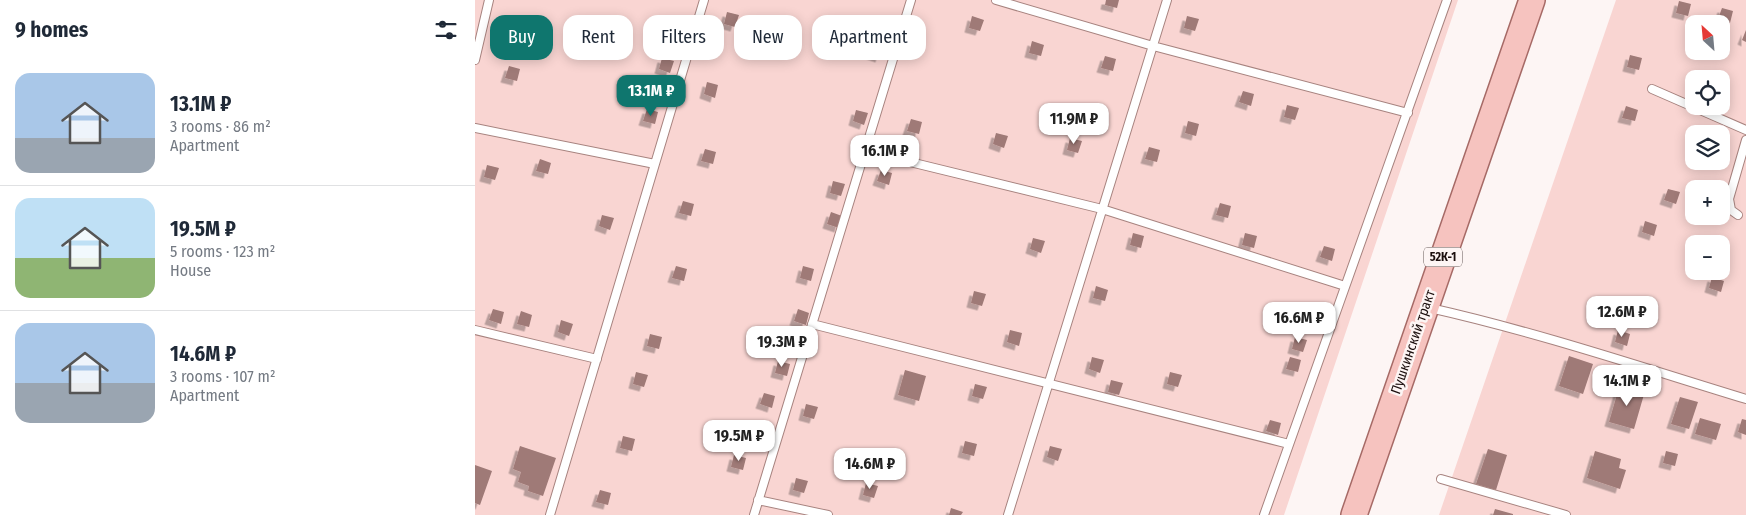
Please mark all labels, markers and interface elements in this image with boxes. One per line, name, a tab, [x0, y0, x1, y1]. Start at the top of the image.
chip: Buy	[490, 15, 553, 60]
chip: Rent	[563, 15, 633, 60]
chip: Filters	[643, 15, 724, 60]
chip: New	[734, 15, 802, 60]
chip: Apartment	[812, 15, 926, 60]
north arrow	[1685, 15, 1730, 60]
map controls	[1685, 15, 1730, 280]
icon: filters	[432, 16, 460, 44]
text: 9 homes	[15, 17, 88, 43]
button: locate	[1685, 70, 1730, 115]
pin: 13.1M ₽	[605, 74, 697, 117]
text: 13.1M ₽	[628, 81, 674, 100]
text: 13.1M ₽	[170, 91, 231, 117]
icon: home	[55, 93, 115, 153]
pin: 11.9M ₽	[1028, 102, 1120, 145]
text: 11.9M ₽	[1050, 109, 1098, 128]
text: 3 rooms · 86 m²	[170, 117, 271, 136]
button: layers	[1685, 125, 1730, 170]
pin: 16.1M ₽	[839, 134, 931, 177]
text: Apartment	[170, 136, 239, 155]
text: 16.1M ₽	[861, 141, 909, 160]
button: +	[1685, 180, 1730, 225]
text: 19.5M ₽	[170, 216, 236, 242]
icon: home	[55, 218, 115, 278]
button: −	[1685, 235, 1730, 280]
text: 5 rooms · 123 m²	[170, 242, 275, 261]
road number: 52К-1	[1424, 248, 1462, 266]
text: House	[170, 261, 211, 280]
street label: Пушкинский тракт	[1387, 287, 1439, 396]
pin: 12.6M ₽	[1576, 296, 1668, 338]
pin: 16.6M ₽	[1253, 302, 1345, 344]
text: 12.6M ₽	[1597, 302, 1647, 321]
text: 16.6M ₽	[1274, 308, 1324, 327]
pin: 19.3M ₽	[736, 326, 828, 368]
text: 19.3M ₽	[757, 332, 807, 351]
text: 14.6M ₽	[170, 341, 236, 367]
icon: home	[55, 343, 115, 403]
pin: 14.1M ₽	[1581, 364, 1673, 407]
text: 3 rooms · 107 m²	[170, 367, 276, 386]
text: 14.1M ₽	[1603, 371, 1651, 390]
text: Apartment	[170, 386, 239, 405]
pin: 19.5M ₽	[693, 420, 785, 462]
text: 19.5M ₽	[714, 426, 764, 445]
pin: 14.6M ₽	[824, 448, 916, 490]
text: 14.6M ₽	[845, 454, 895, 473]

